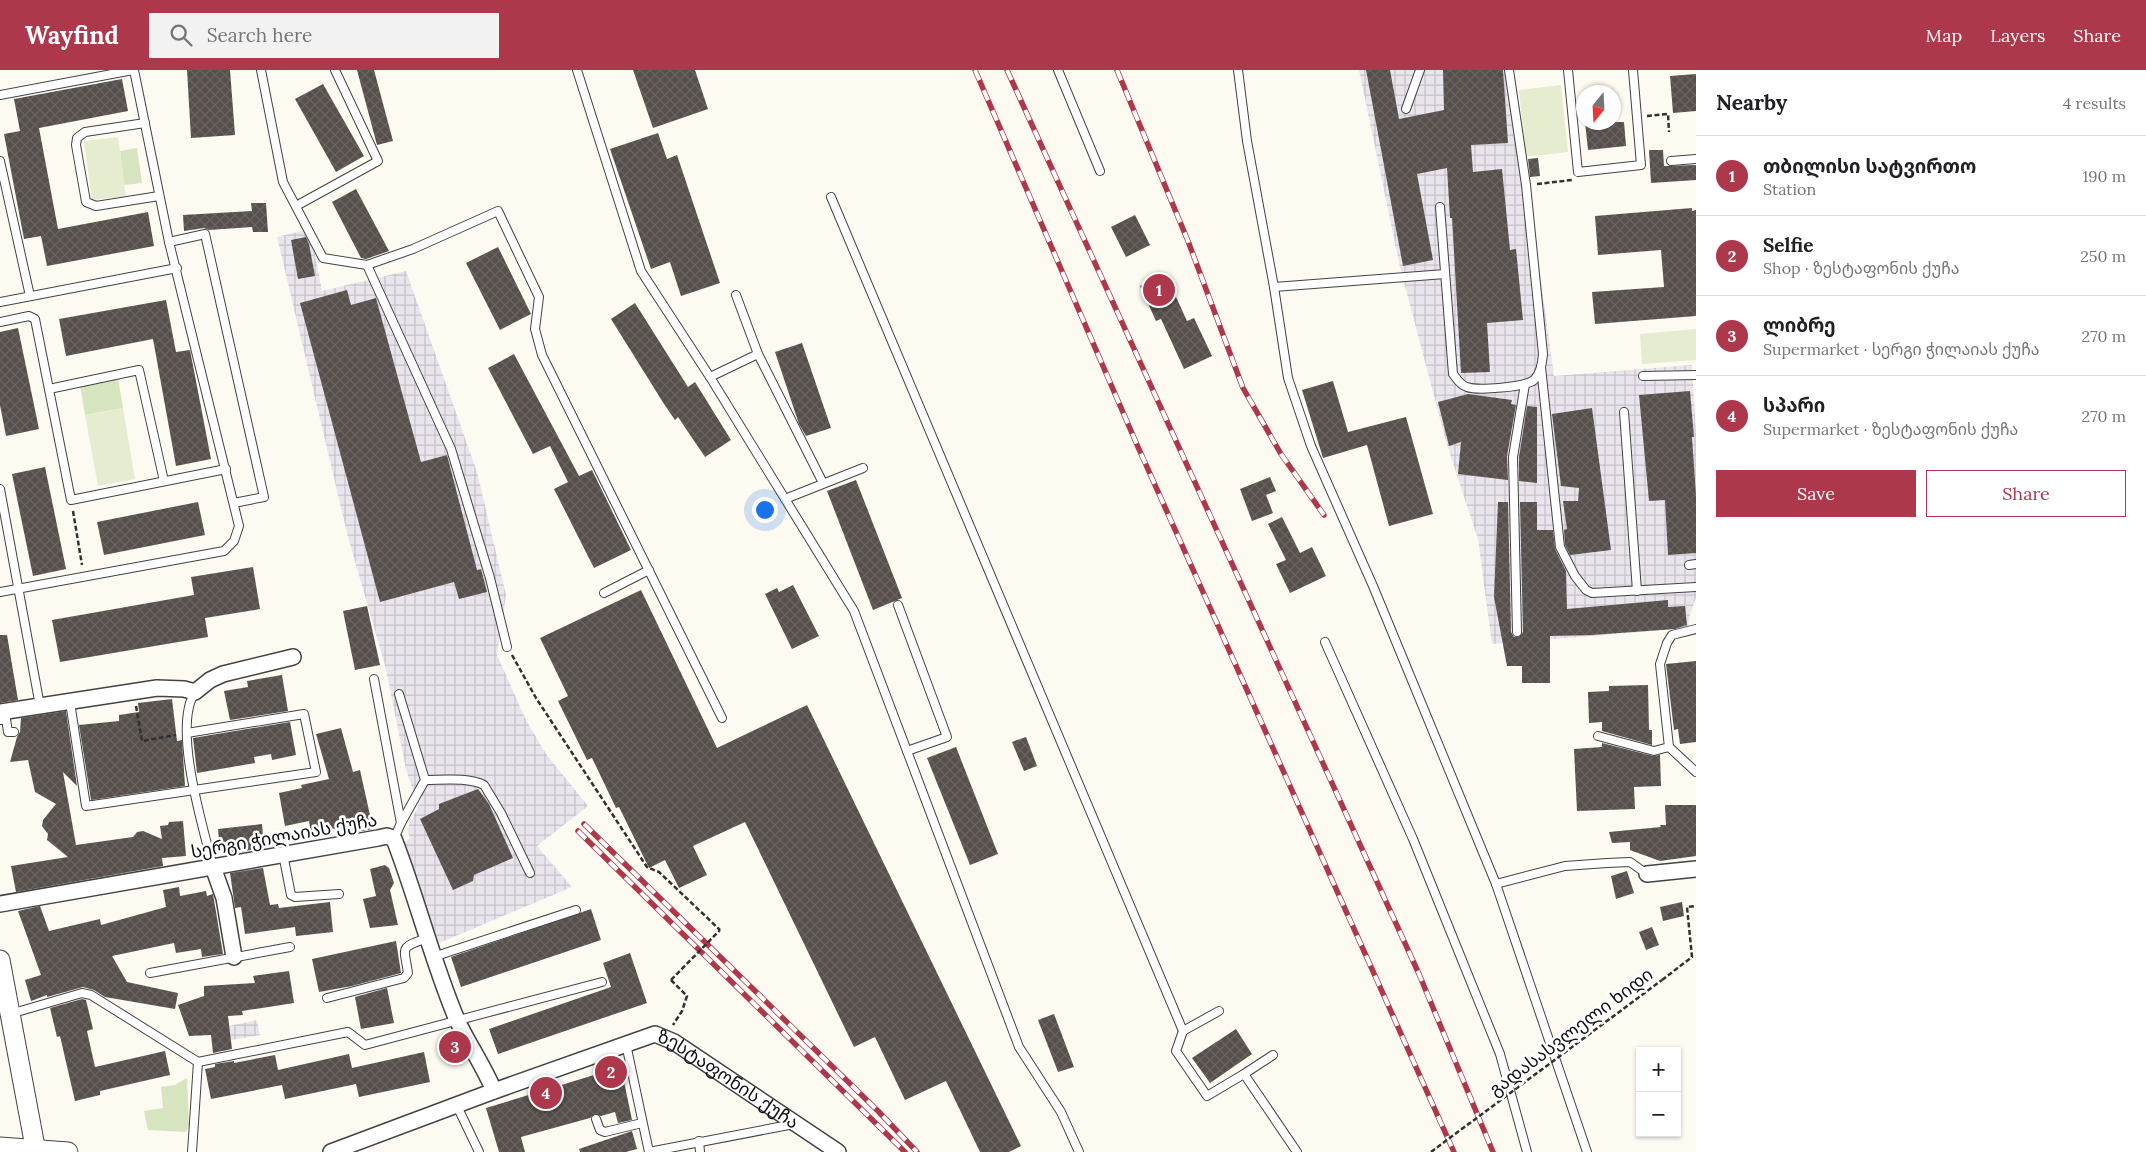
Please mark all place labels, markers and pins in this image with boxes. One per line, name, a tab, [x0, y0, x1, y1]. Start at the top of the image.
pin: 1	[1143, 271, 1175, 309]
pin: 3	[439, 1028, 471, 1066]
pin: 2	[595, 1053, 627, 1091]
pin: 4	[530, 1074, 562, 1112]

